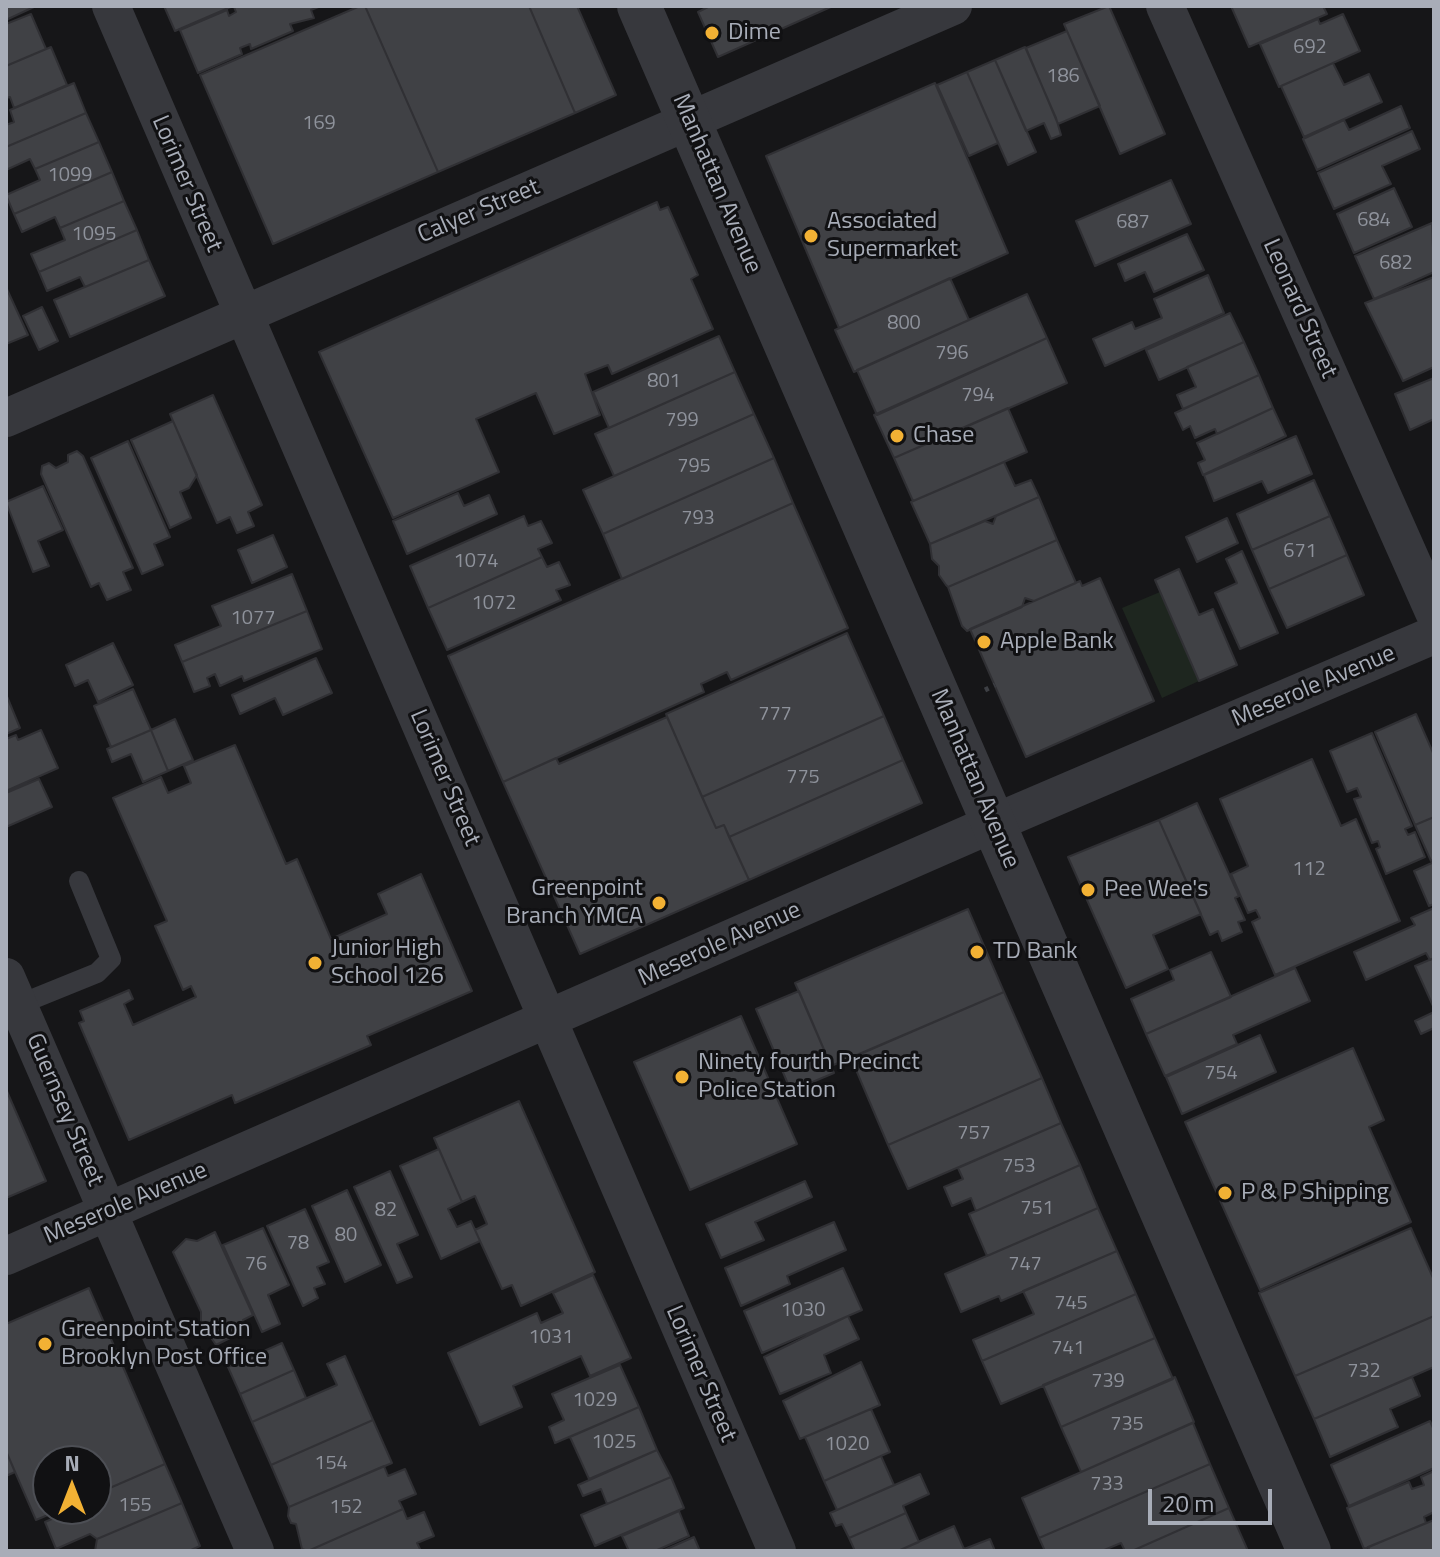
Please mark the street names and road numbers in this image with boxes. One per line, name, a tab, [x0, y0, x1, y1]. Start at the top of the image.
street label: Manhattan Avenue	[665, 90, 767, 278]
street label: Lorimer Street	[144, 112, 228, 256]
street label: Calyer Street	[414, 173, 544, 251]
street label: Leonard Street	[1256, 235, 1342, 383]
street label: Meserole Avenue	[1228, 640, 1400, 734]
street label: Manhattan Avenue	[923, 685, 1025, 873]
street label: Lorimer Street	[402, 706, 486, 850]
street label: Meserole Avenue	[635, 896, 805, 994]
street label: Guernsey Street	[19, 1030, 109, 1190]
street label: Meserole Avenue	[40, 1157, 212, 1251]
street label: Lorimer Street	[658, 1302, 742, 1446]

